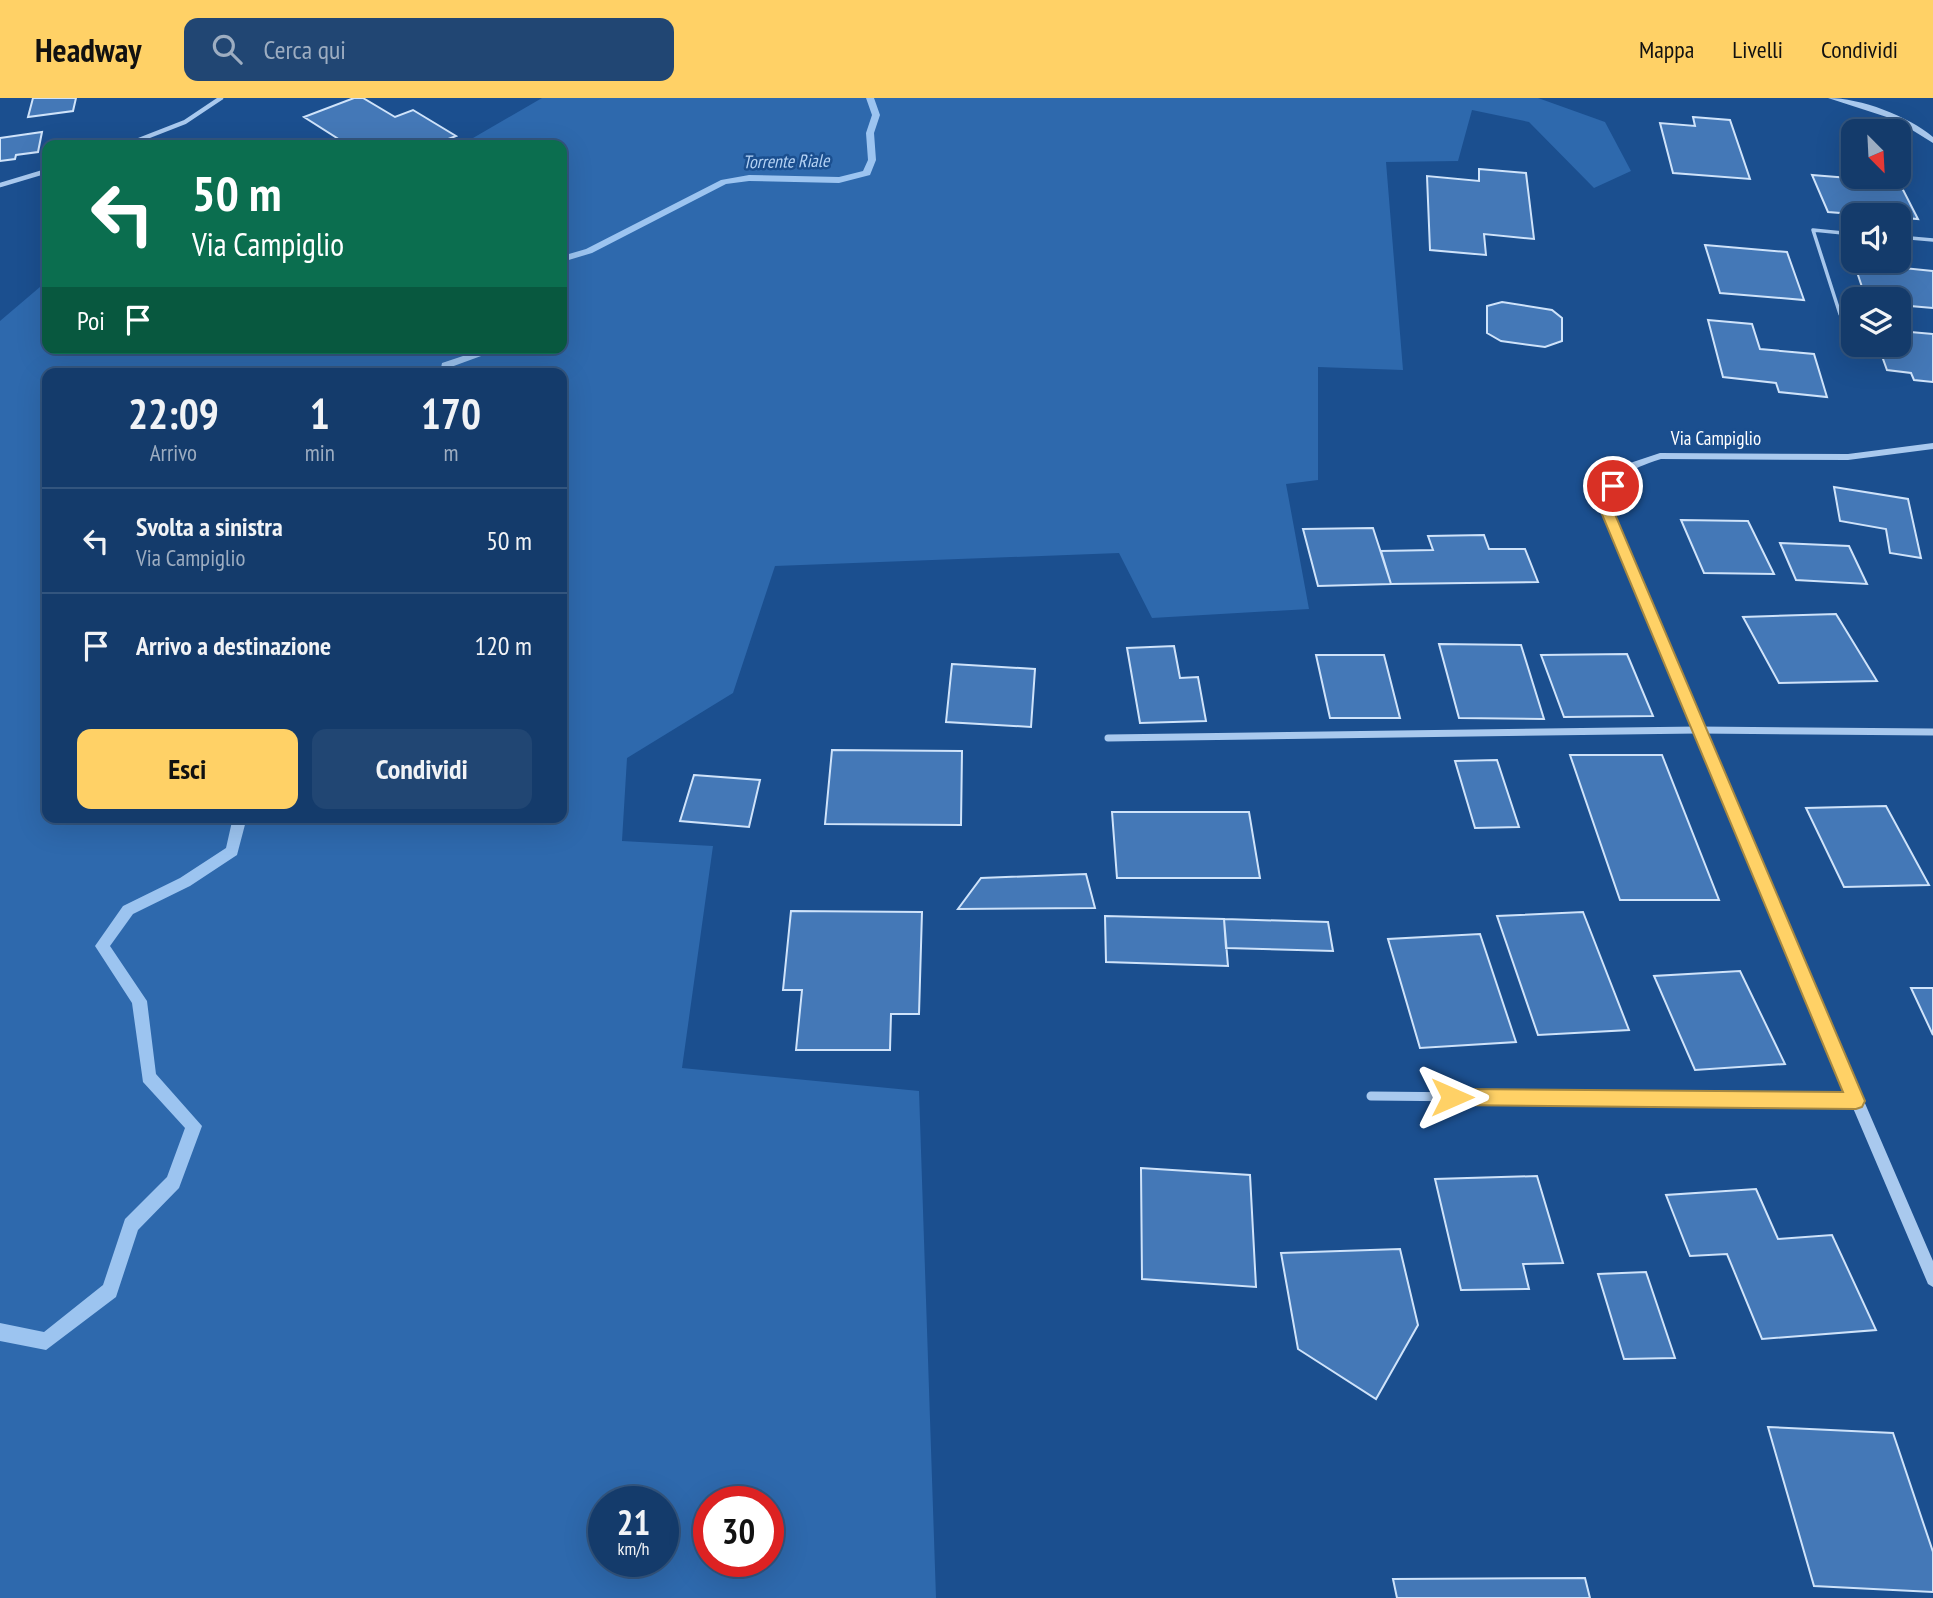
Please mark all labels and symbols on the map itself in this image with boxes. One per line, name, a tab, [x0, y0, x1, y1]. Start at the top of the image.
north arrow	[1841, 119, 1911, 189]
water label: Torrente Riale	[743, 149, 831, 173]
street label: Via Campiglio	[1670, 426, 1761, 450]
pin	[1583, 456, 1643, 516]
position arrow	[1415, 1060, 1489, 1134]
speed limit sign: 30	[693, 1486, 784, 1577]

